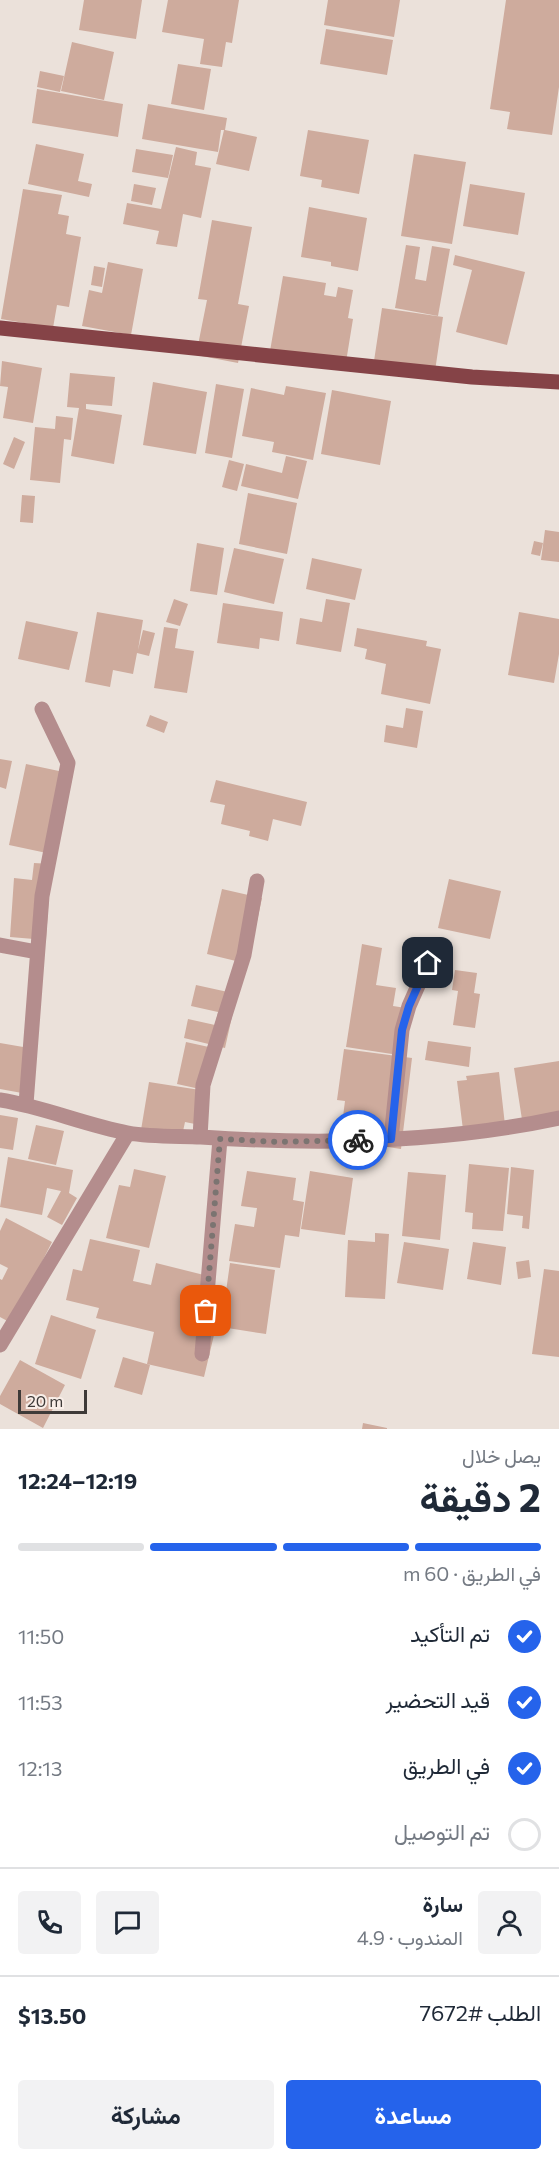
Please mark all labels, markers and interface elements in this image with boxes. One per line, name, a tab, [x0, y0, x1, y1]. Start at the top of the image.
pin	[402, 937, 453, 988]
icon: home	[411, 946, 444, 979]
courier	[328, 1110, 388, 1170]
icon: bike	[342, 1124, 375, 1157]
pin	[180, 1285, 231, 1336]
icon: bag	[189, 1294, 222, 1327]
scale bar	[18, 1387, 87, 1414]
text: 20 m	[27, 1391, 63, 1410]
text: يصل خلال	[462, 1443, 541, 1467]
text: 12:19–12:24	[18, 1467, 137, 1494]
text: 2 دقيقة	[419, 1472, 541, 1520]
text: في الطريق · 60 m	[403, 1561, 541, 1585]
text: تم التأكيد	[410, 1620, 490, 1647]
icon: check	[508, 1620, 541, 1653]
text: 11:50	[18, 1624, 64, 1648]
text: قيد التحضير	[386, 1686, 490, 1713]
icon: check	[508, 1686, 541, 1719]
text: 11:53	[18, 1690, 63, 1714]
text: في الطريق	[403, 1752, 490, 1779]
icon: check	[508, 1752, 541, 1785]
text: 12:13	[18, 1756, 62, 1780]
text: تم التوصيل	[394, 1818, 490, 1845]
text: سارة	[422, 1890, 463, 1917]
button: phone	[18, 1891, 81, 1954]
button: chat	[96, 1891, 159, 1954]
button: person	[478, 1891, 541, 1954]
text: المندوب · 4.9	[357, 1925, 463, 1949]
text: الطلب #7672	[419, 1999, 541, 2026]
text: $13.50	[18, 2002, 86, 2029]
button: مشاركة	[18, 2080, 274, 2149]
button: مساعدة	[286, 2080, 541, 2149]

